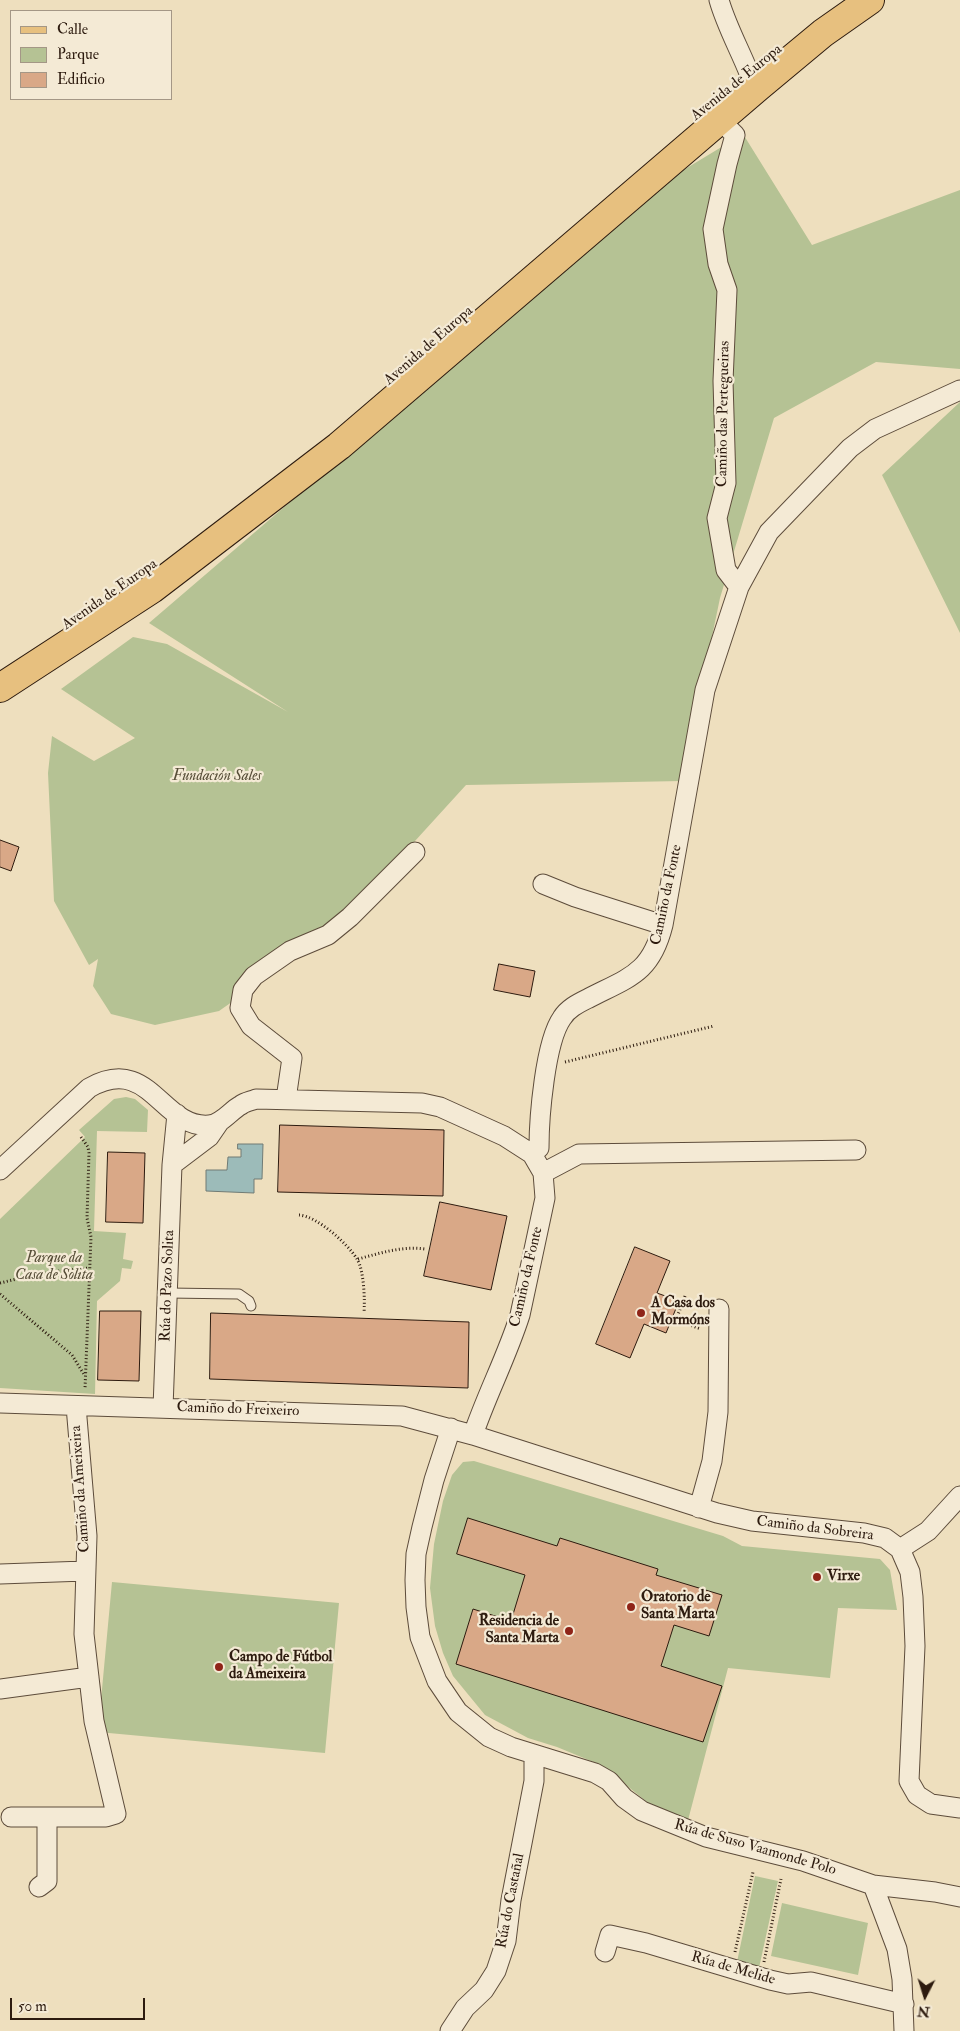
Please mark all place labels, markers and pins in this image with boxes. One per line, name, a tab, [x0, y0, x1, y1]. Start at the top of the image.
place label: A Casa dos Mormóns	[651, 1295, 715, 1330]
marker: A Casa dos Mormóns	[635, 1307, 647, 1319]
place label: Virxe	[827, 1568, 860, 1586]
marker: Virxe	[811, 1571, 823, 1583]
place label: Oratorio de Santa Marta	[641, 1589, 715, 1624]
marker: Oratorio de Santa Marta	[625, 1601, 637, 1613]
place label: Residencia de Santa Marta	[479, 1613, 559, 1648]
marker: Residencia de Santa Marta	[563, 1625, 575, 1637]
place label: Campo de Fútbol da Ameixeira	[229, 1649, 332, 1684]
marker: Campo de Fútbol da Ameixeira	[213, 1661, 225, 1673]

